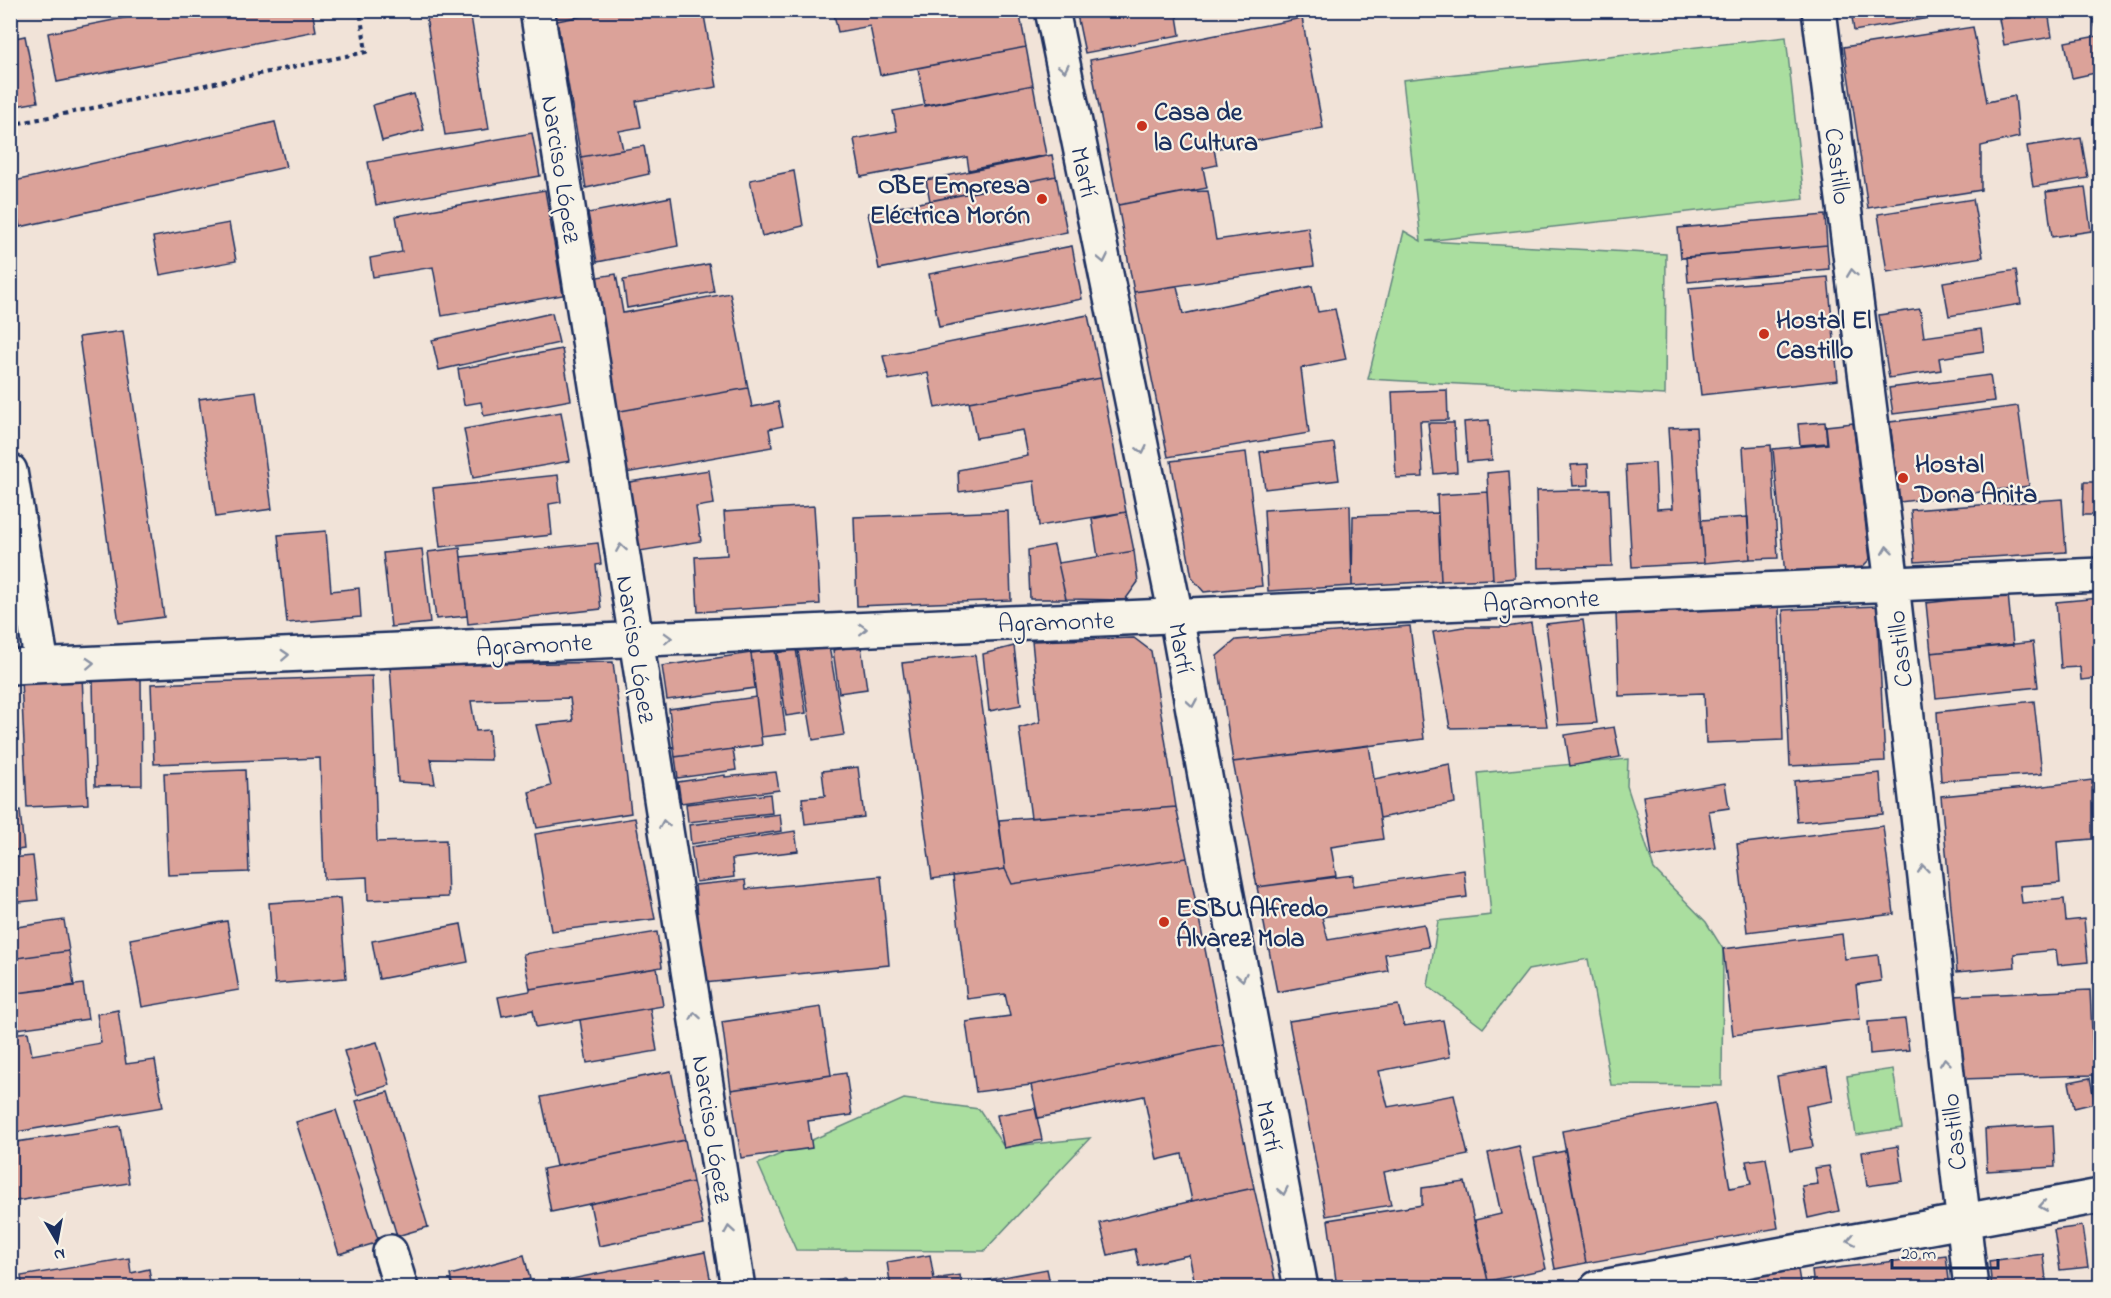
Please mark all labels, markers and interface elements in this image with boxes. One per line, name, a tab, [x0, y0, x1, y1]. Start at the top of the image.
one-way arrow	[1057, 63, 1070, 73]
street label: Narciso López	[529, 93, 589, 246]
place label: Casa de la Cultura	[1154, 95, 1258, 163]
marker: Casa de la Cultura	[1135, 119, 1149, 133]
street label: Castillo	[1812, 126, 1860, 207]
street label: Martí	[1058, 144, 1106, 202]
place label: OBE Empresa Eléctrica Morón	[869, 168, 1030, 236]
marker: OBE Empresa Eléctrica Morón	[1035, 192, 1049, 206]
one-way arrow	[1096, 254, 1109, 264]
one-way arrow	[1846, 268, 1859, 278]
place label: Hostal El Castillo	[1776, 303, 1872, 371]
marker: Hostal El Castillo	[1757, 327, 1771, 341]
one-way arrow	[1135, 445, 1148, 455]
place label: Hostal Dona Anita	[1914, 447, 2037, 515]
marker: Hostal Dona Anita	[1896, 471, 1910, 485]
one-way arrow	[615, 544, 627, 553]
one-way arrow	[1881, 545, 1894, 554]
street label: Narciso López	[604, 573, 664, 726]
street label: Agramonte	[1482, 581, 1601, 625]
street label: Agramonte	[997, 603, 1115, 645]
street label: Castillo	[1879, 608, 1925, 689]
street label: Martí	[1156, 620, 1202, 677]
one-way arrow	[859, 623, 868, 636]
street label: Agramonte	[475, 625, 594, 669]
one-way arrow	[664, 631, 673, 644]
one-way arrow	[280, 648, 289, 661]
one-way arrow	[85, 657, 94, 670]
one-way arrow	[1185, 698, 1198, 708]
one-way arrow	[659, 819, 671, 828]
one-way arrow	[1918, 864, 1930, 873]
place label: ESBU Alfredo Álvarez Mola	[1176, 891, 1328, 959]
marker: ESBU Alfredo Álvarez Mola	[1157, 915, 1171, 929]
one-way arrow	[1235, 972, 1248, 982]
one-way arrow	[689, 1012, 702, 1022]
street label: Narciso López	[680, 1053, 740, 1206]
one-way arrow	[1939, 1058, 1952, 1067]
street label: Castillo	[1933, 1091, 1979, 1172]
street label: Martí	[1244, 1098, 1291, 1155]
one-way arrow	[1276, 1186, 1289, 1196]
one-way arrow	[2038, 1199, 2048, 1212]
north arrow	[27, 1211, 87, 1271]
one-way arrow	[723, 1225, 736, 1235]
scale bar	[1892, 1232, 1998, 1270]
one-way arrow	[1846, 1234, 1856, 1246]
text: N	[52, 1241, 67, 1267]
text: 20 m	[1901, 1242, 1936, 1268]

